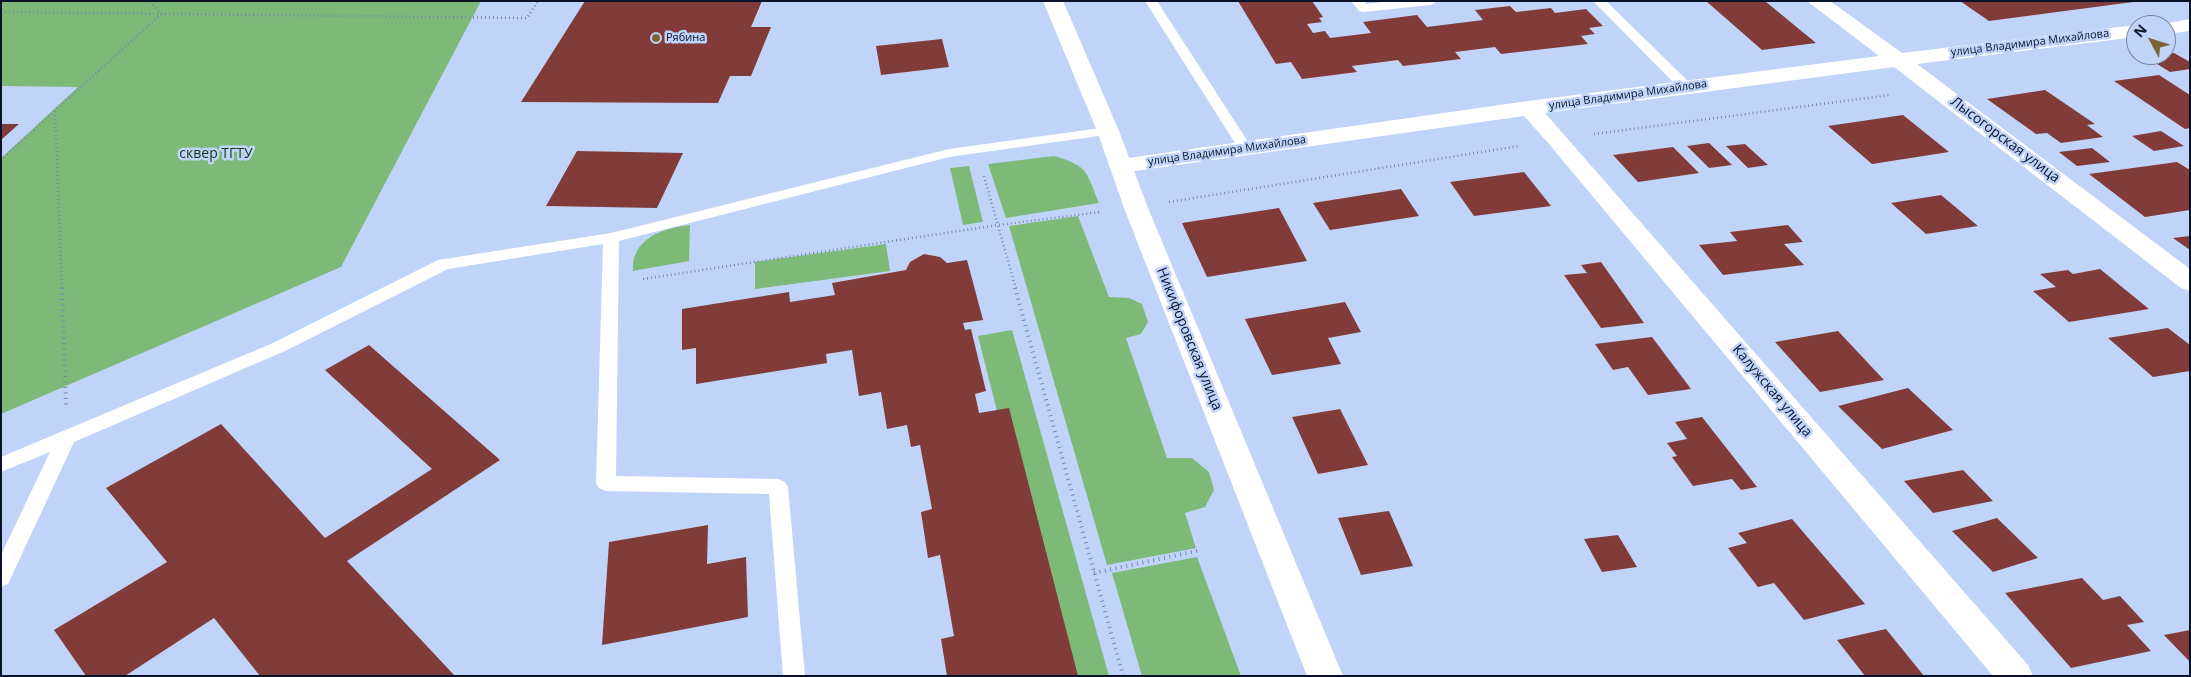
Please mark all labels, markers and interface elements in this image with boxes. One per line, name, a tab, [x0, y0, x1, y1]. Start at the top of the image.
north arrow	[2126, 15, 2176, 65]
text: N	[2129, 20, 2151, 41]
street label: улица Владимира Михайлова	[1950, 27, 2110, 59]
place label: Рябина	[666, 31, 705, 45]
marker: Рябина	[650, 32, 662, 44]
street label: улица Владимира Михайлова	[1548, 77, 1708, 113]
street label: Лысогорская улица	[1947, 93, 2063, 187]
street label: улица Владимира Михайлова	[1147, 133, 1307, 169]
park label: сквер ТГТУ	[179, 146, 253, 162]
street label: Никифоровская улица	[1153, 265, 1225, 413]
street label: Калужская улица	[1729, 341, 1815, 441]

